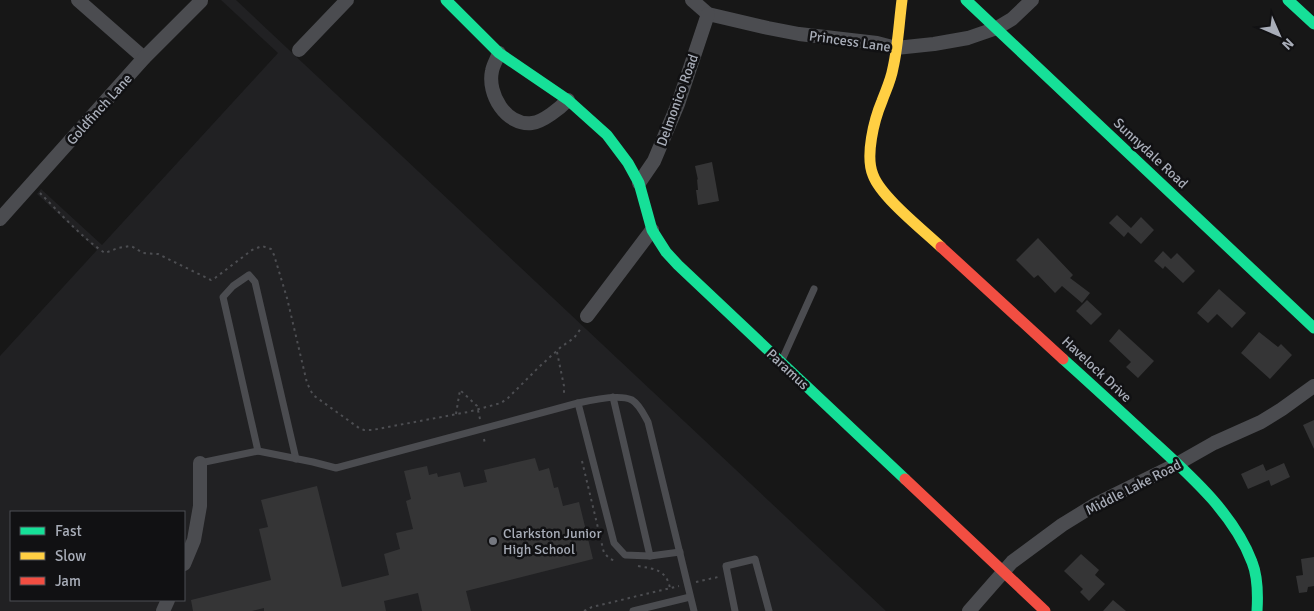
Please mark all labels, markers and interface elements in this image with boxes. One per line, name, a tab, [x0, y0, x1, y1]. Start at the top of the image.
north arrow	[1254, 10, 1304, 60]
street label: Princess Lane	[808, 27, 892, 56]
text: N	[1278, 34, 1297, 53]
street label: Delmonico Road	[653, 52, 702, 149]
street label: Goldfinch Lane	[63, 70, 136, 148]
street label: Sunnydale Road	[1110, 115, 1191, 192]
street label: Havelock Drive	[1058, 333, 1135, 406]
street label: Paramus	[763, 345, 812, 393]
street label: Middle Lake Road	[1083, 456, 1184, 519]
legend	[10, 511, 185, 601]
text: Fast	[55, 522, 82, 540]
place label: Clarkston Junior High School	[503, 525, 602, 558]
marker: Clarkston Junior High School	[487, 535, 499, 547]
text: Slow	[55, 547, 86, 565]
text: Jam	[55, 572, 81, 590]

